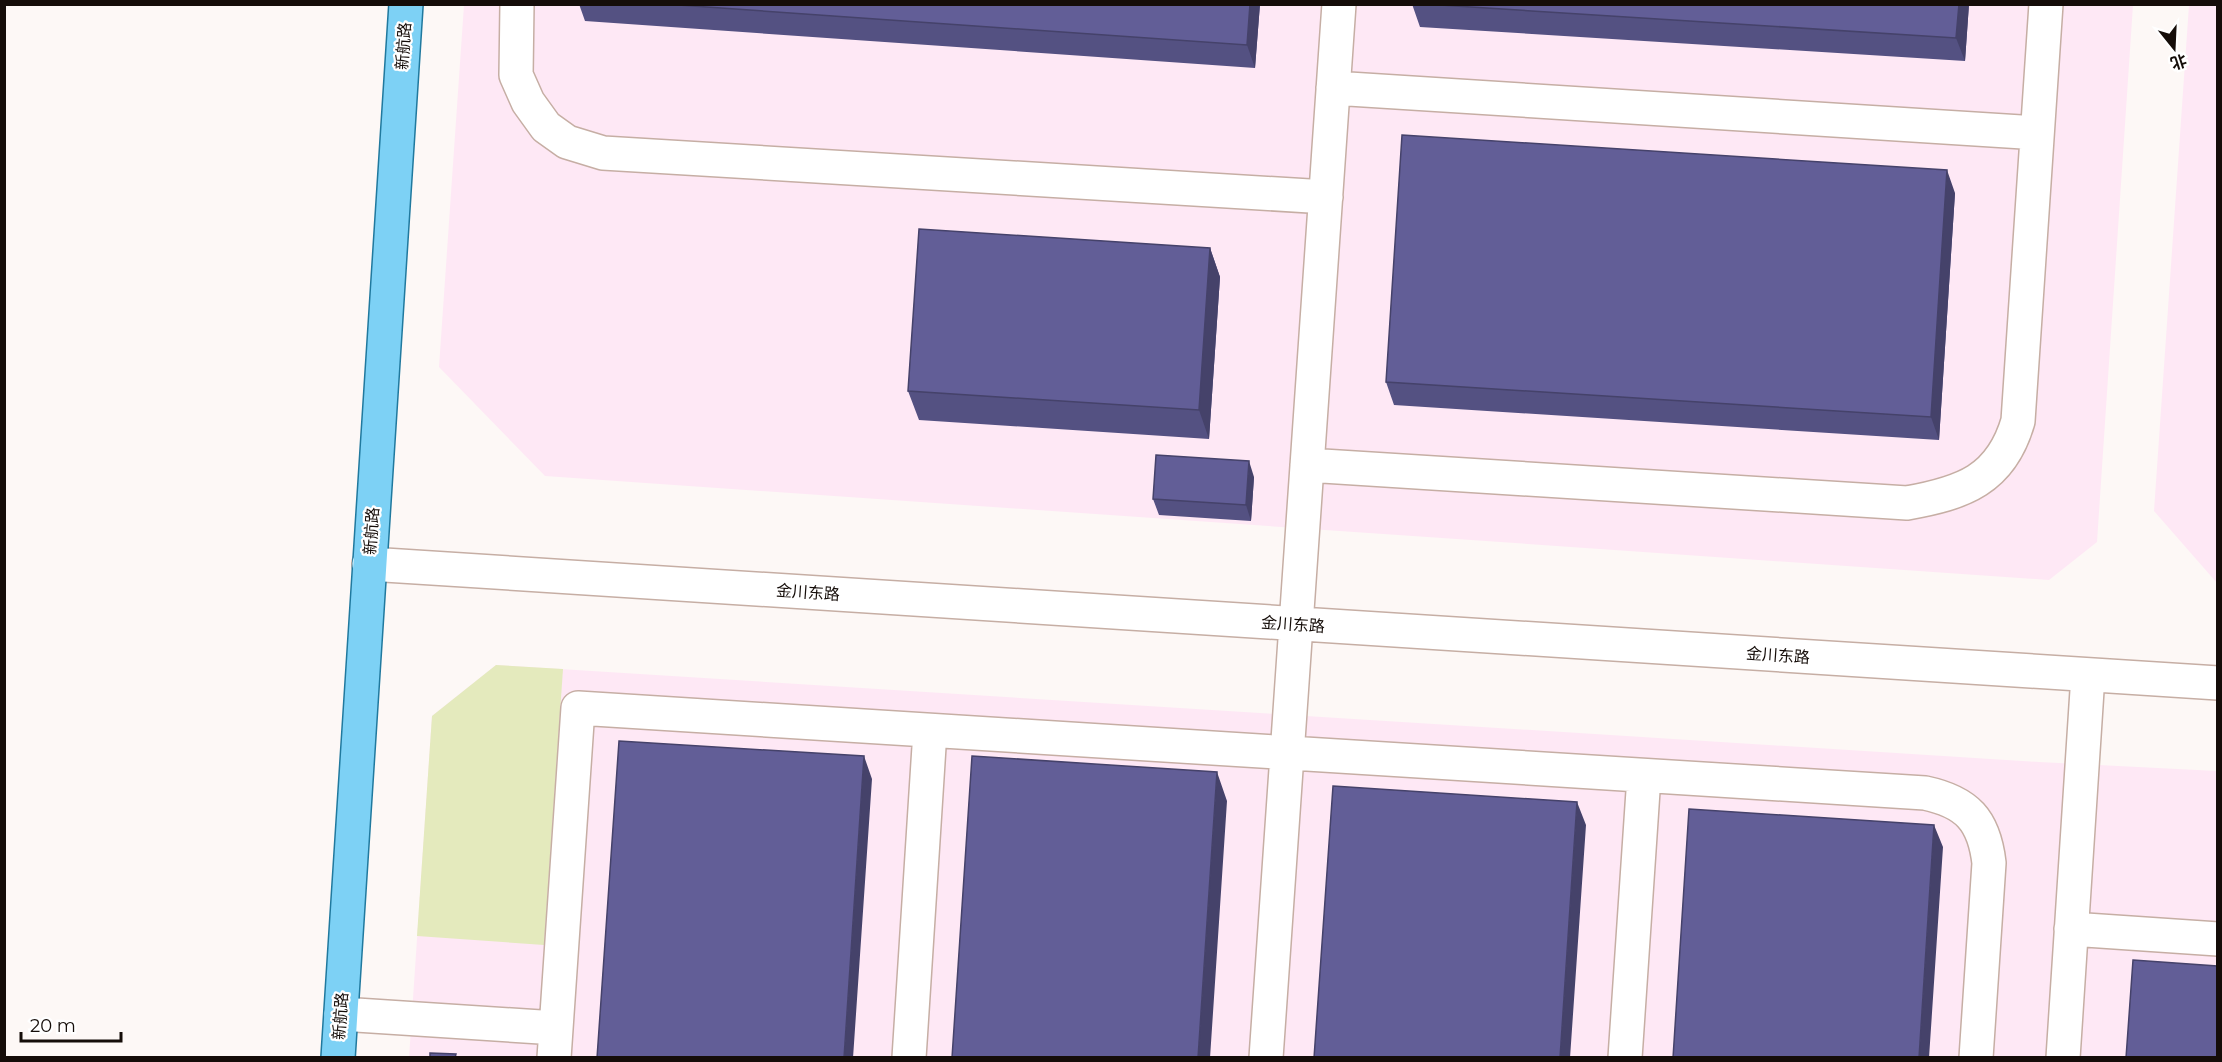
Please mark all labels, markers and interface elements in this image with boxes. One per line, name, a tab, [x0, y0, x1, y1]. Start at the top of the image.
north arrow	[2144, 18, 2204, 78]
street label: 新航路	[392, 21, 415, 71]
text: 北	[2168, 50, 2189, 73]
street label: 新航路	[360, 506, 383, 556]
street label: 金川东路	[775, 581, 841, 604]
street label: 金川东路	[1260, 613, 1326, 636]
street label: 金川东路	[1745, 644, 1811, 667]
street label: 新航路	[329, 991, 352, 1041]
scale bar	[21, 1005, 122, 1043]
text: 20 m	[30, 1015, 76, 1037]

